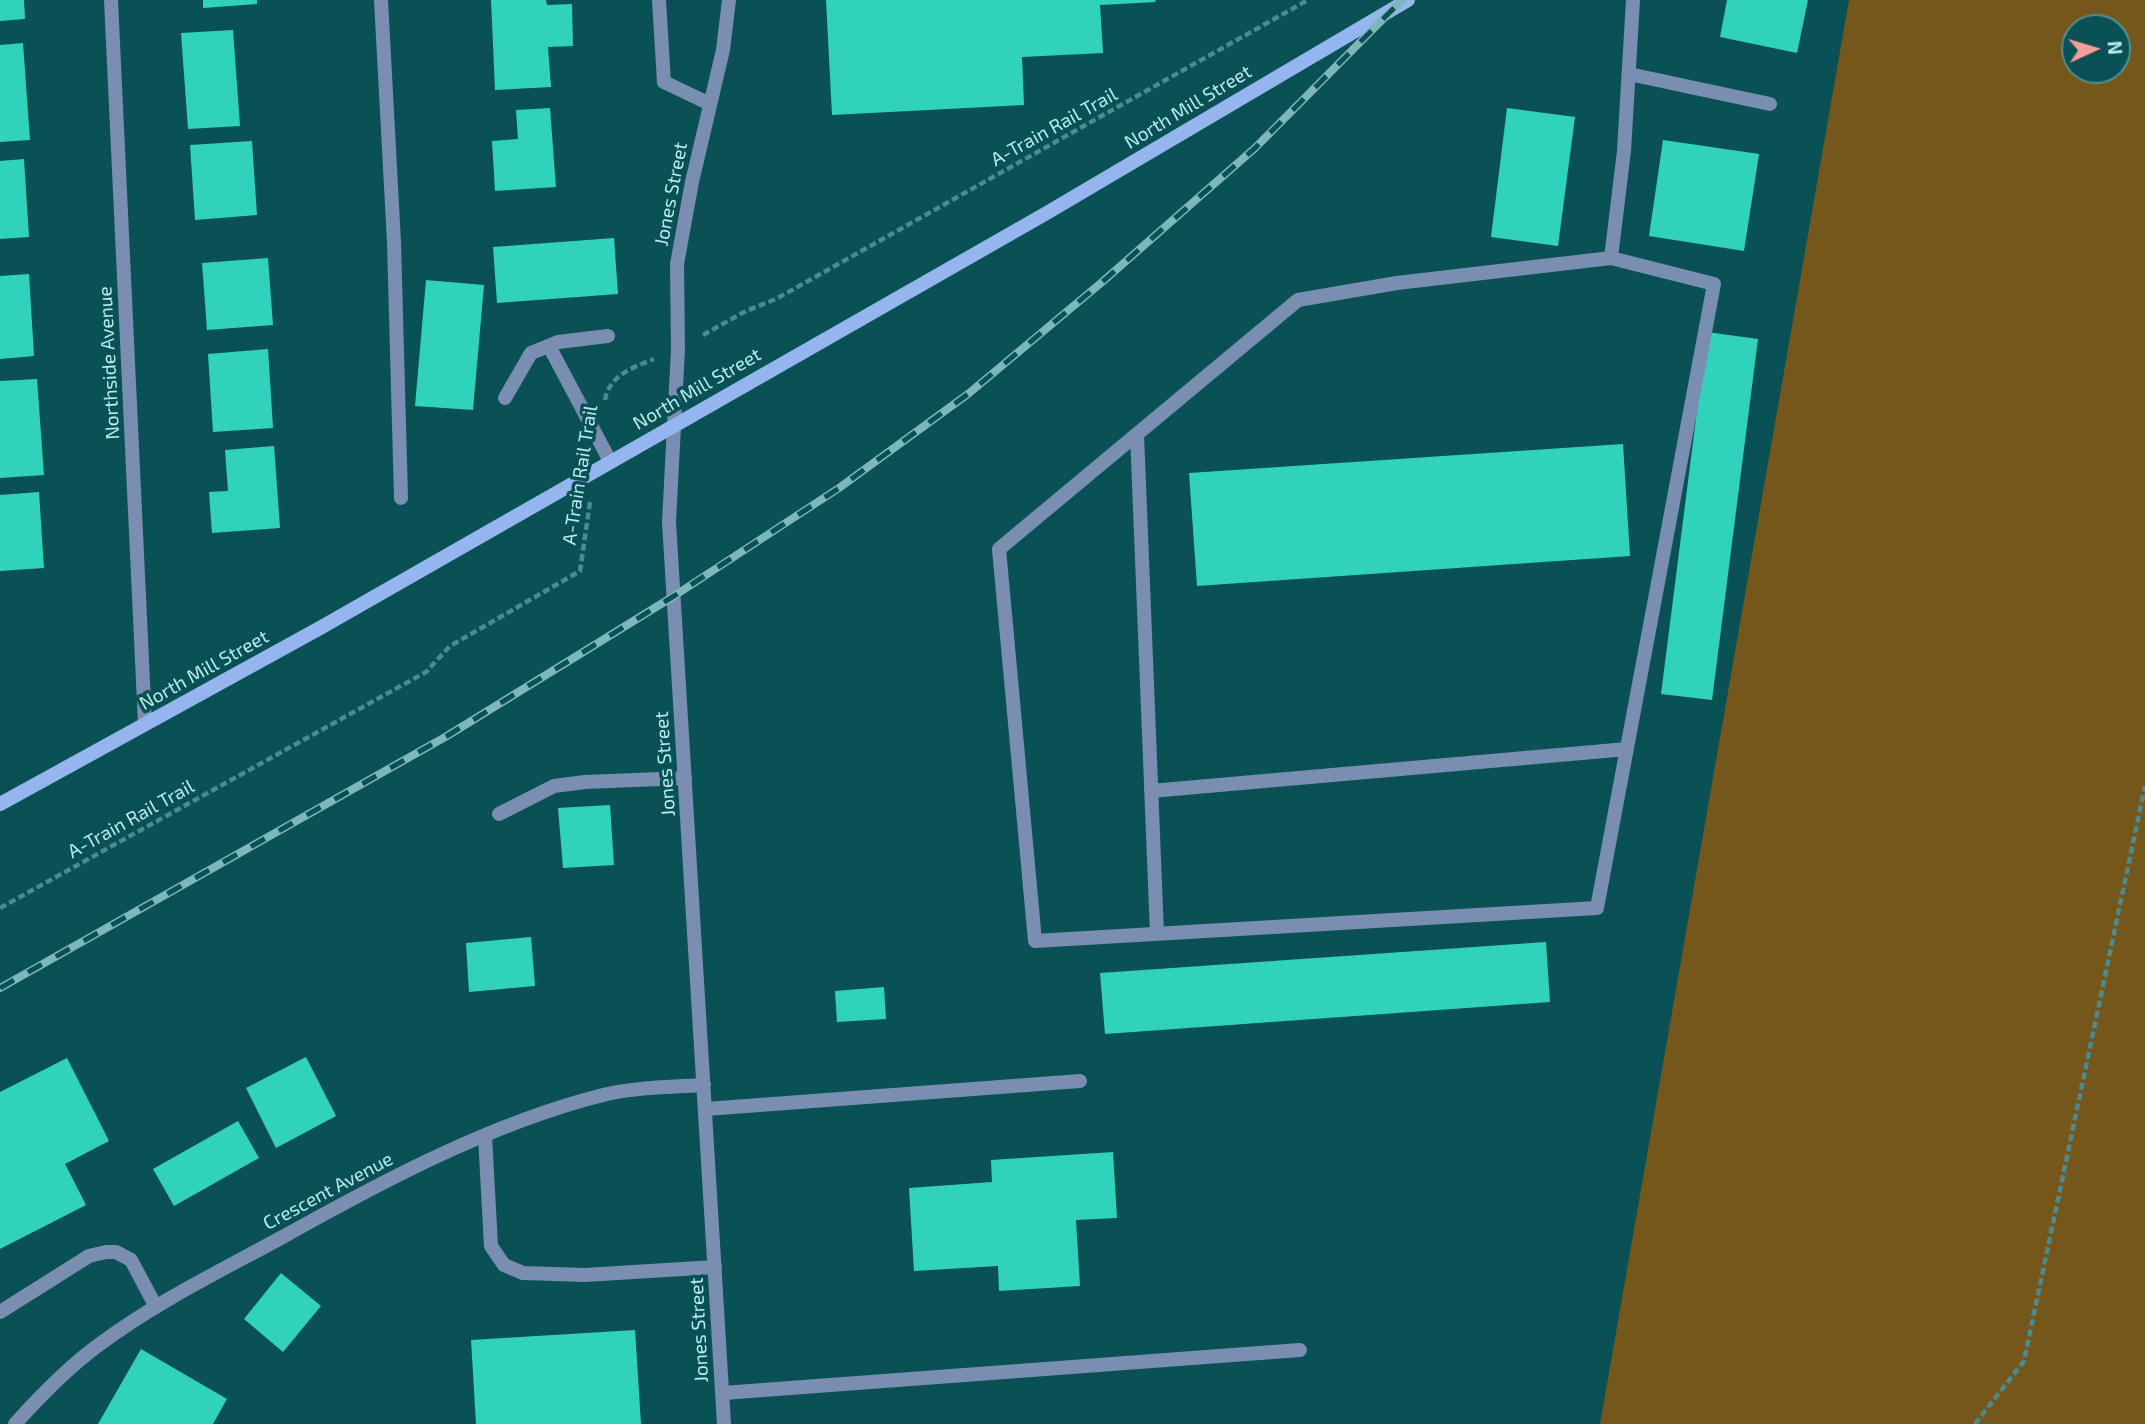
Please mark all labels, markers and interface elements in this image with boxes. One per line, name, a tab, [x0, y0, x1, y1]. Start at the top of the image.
north arrow	[2061, 14, 2131, 84]
text: N	[2104, 40, 2127, 55]
street label: North Mill Street	[1120, 60, 1256, 154]
street label: A-Train Rail Trail	[987, 83, 1121, 171]
street label: Jones Street	[650, 140, 692, 248]
street label: Northside Avenue	[94, 286, 124, 440]
street label: North Mill Street	[629, 343, 765, 435]
street label: A-Train Rail Trail	[558, 404, 602, 546]
street label: North Mill Street	[135, 625, 273, 715]
street label: Jones Street	[650, 711, 680, 817]
street label: A-Train Rail Trail	[64, 775, 198, 863]
street label: Crescent Avenue	[259, 1147, 397, 1235]
street label: Jones Street	[685, 1277, 713, 1383]

